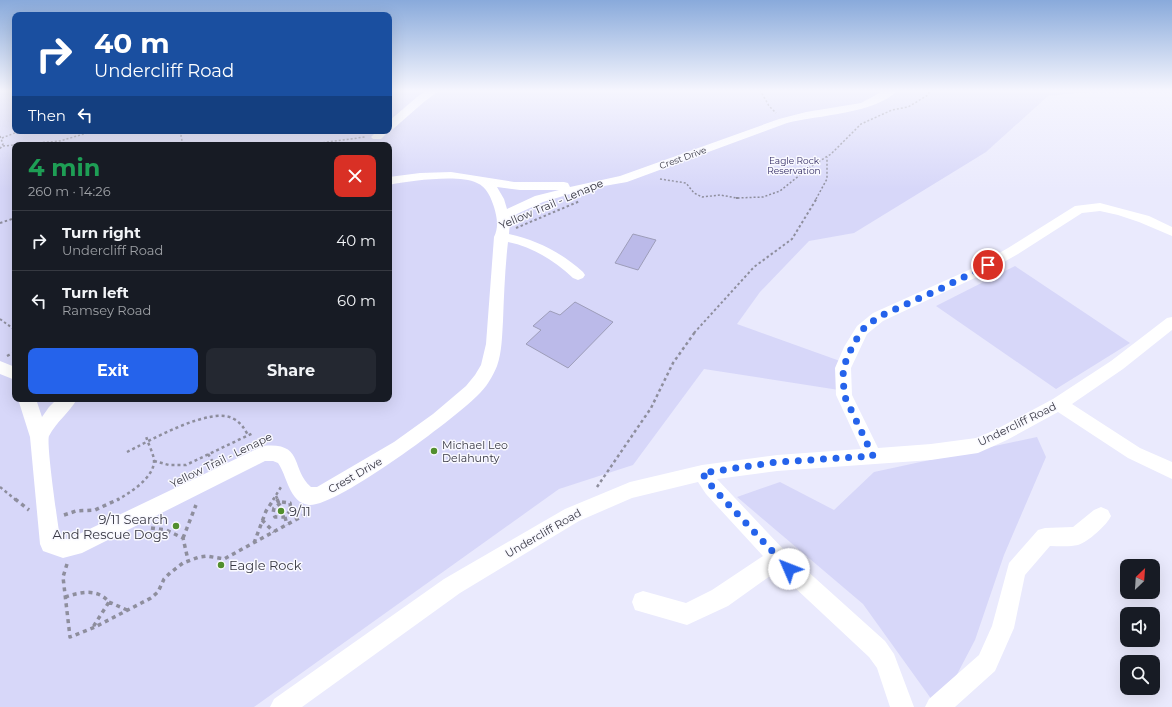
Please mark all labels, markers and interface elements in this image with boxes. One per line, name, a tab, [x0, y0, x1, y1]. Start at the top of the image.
text: 40 m	[94, 26, 170, 60]
icon: right	[28, 28, 80, 80]
text: Undercliff Road	[94, 60, 234, 82]
icon: left	[74, 104, 96, 126]
text: Then	[28, 106, 66, 125]
street label: Crest Drive	[658, 144, 708, 171]
text: 4 min	[28, 153, 100, 182]
button: close	[334, 155, 376, 197]
park label: Eagle Rock Reservation	[767, 155, 821, 176]
street label: Yellow Trail - Lenape	[497, 176, 605, 232]
text: 260 m · 14:26	[28, 183, 111, 199]
text: Turn right	[62, 223, 141, 242]
icon: right	[28, 230, 50, 252]
text: 40 m	[336, 231, 376, 250]
text: Undercliff Road	[62, 242, 163, 258]
pin	[971, 248, 1005, 282]
icon: arrive	[977, 254, 999, 276]
text: Turn left	[62, 283, 129, 302]
icon: left	[28, 290, 50, 312]
text: 60 m	[337, 291, 376, 310]
text: Ramsey Road	[62, 302, 151, 318]
button: Exit	[28, 348, 198, 394]
button: Share	[206, 348, 376, 394]
street label: Undercliff Road	[975, 399, 1059, 449]
street label: Yellow Trail - Lenape	[168, 429, 275, 491]
place label: Michael Leo Delahunty	[442, 438, 508, 465]
marker: Michael Leo Delahunty	[429, 446, 439, 456]
street label: Crest Drive	[325, 454, 385, 496]
place label: 9/11	[289, 503, 311, 519]
marker: 9/11	[276, 506, 286, 516]
street label: Undercliff Road	[502, 506, 584, 560]
place label: 9/11 Search And Rescue Dogs	[53, 511, 168, 542]
marker: 9/11 Search And Rescue Dogs	[171, 521, 181, 531]
position arrow	[768, 548, 810, 590]
place label: Eagle Rock	[229, 557, 302, 573]
north arrow	[1120, 559, 1160, 599]
map controls	[1120, 559, 1160, 695]
marker: Eagle Rock	[216, 560, 226, 570]
button: sound	[1120, 607, 1160, 647]
button: search	[1120, 655, 1160, 695]

